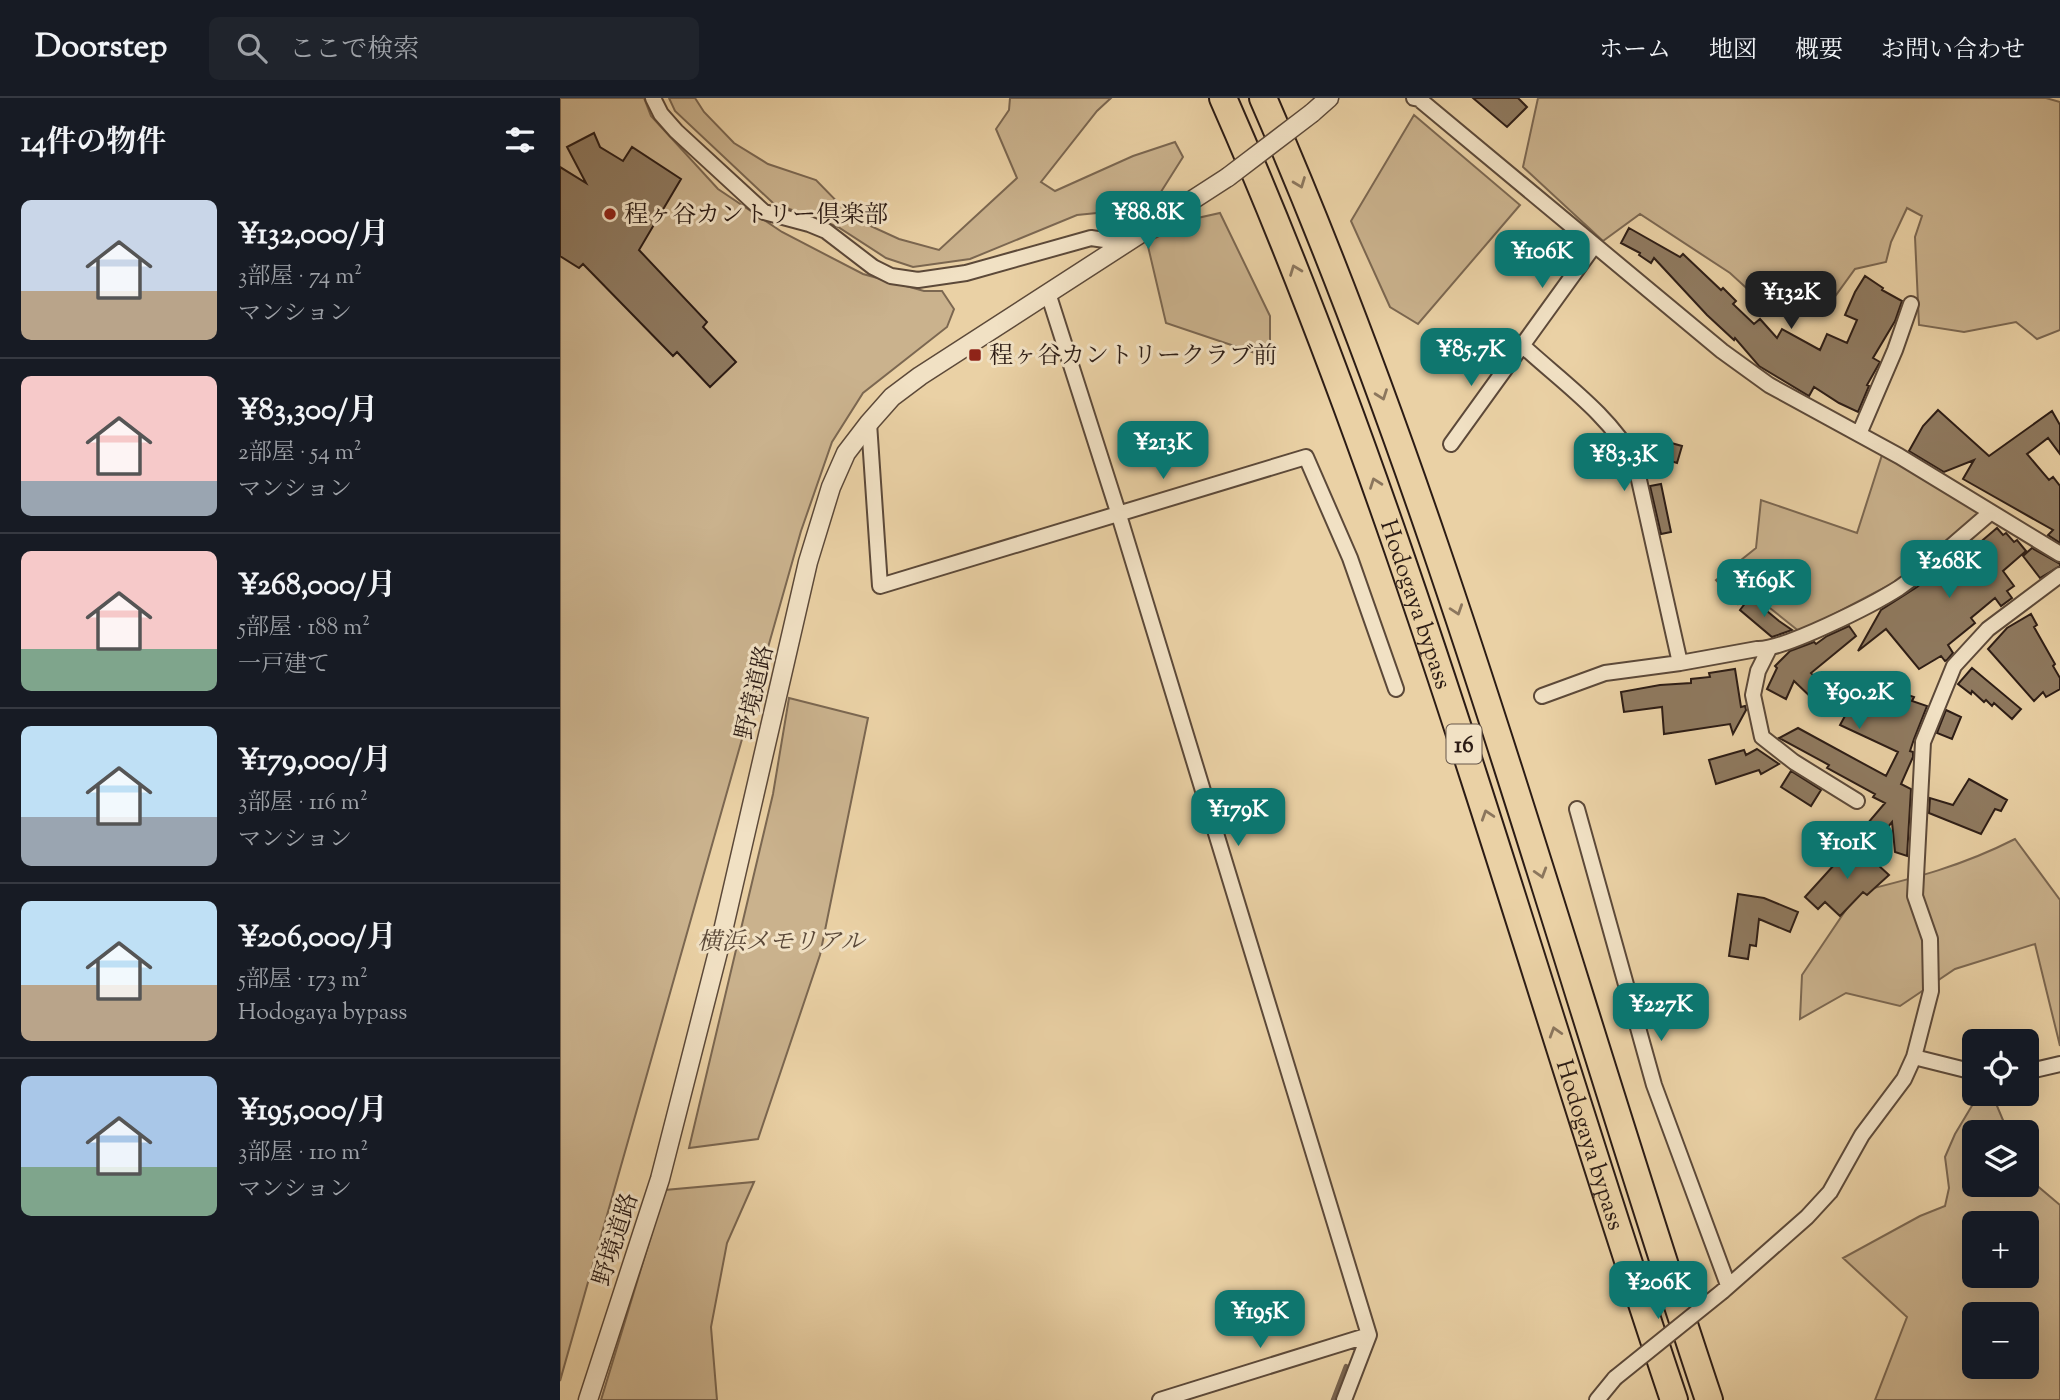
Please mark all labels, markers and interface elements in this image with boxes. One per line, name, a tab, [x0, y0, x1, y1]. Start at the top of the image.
search box	[209, 17, 699, 80]
text: Doorstep	[35, 24, 167, 72]
icon: search	[233, 29, 271, 67]
text: ここで検索	[289, 32, 419, 69]
text: ホーム	[1599, 34, 1671, 68]
text: 地図	[1709, 34, 1757, 68]
text: 概要	[1795, 34, 1843, 68]
text: お問い合わせ	[1881, 34, 2025, 68]
icon: filters	[501, 121, 539, 159]
text: 14件の物件	[21, 122, 166, 165]
one-way arrow	[1291, 176, 1305, 188]
pin: ¥88.8K	[1091, 192, 1205, 251]
text: ¥88.8K	[1112, 197, 1184, 230]
place label: 程ヶ谷カントリー倶楽部	[624, 199, 888, 233]
marker: 程ヶ谷カントリー倶楽部	[602, 206, 618, 222]
text: ¥132,000/月	[238, 214, 389, 257]
icon: home	[77, 228, 161, 312]
pin: ¥106K	[1493, 230, 1591, 290]
text: ¥106K	[1511, 236, 1573, 269]
text: 3部屋 · 74 m²	[238, 261, 362, 294]
one-way arrow	[1290, 265, 1304, 277]
pin: ¥132K	[1742, 272, 1840, 331]
text: ¥132K	[1761, 277, 1821, 310]
text: マンション	[238, 298, 352, 331]
pin: ¥85.7K	[1414, 328, 1528, 388]
text: ¥85.7K	[1436, 334, 1506, 367]
place label: 程ヶ谷カントリークラブ前	[989, 340, 1277, 374]
marker: 程ヶ谷カントリークラブ前	[967, 347, 983, 363]
one-way arrow	[1374, 389, 1388, 401]
text: ¥83,300/月	[238, 390, 378, 433]
icon: home	[77, 404, 161, 488]
pin: ¥213K	[1114, 422, 1212, 481]
text: ¥213K	[1133, 427, 1193, 460]
pin: ¥83.3K	[1567, 434, 1681, 493]
text: 2部屋 · 54 m²	[238, 437, 362, 470]
text: ¥83.3K	[1590, 439, 1658, 472]
text: マンション	[238, 474, 352, 507]
one-way arrow	[1369, 478, 1383, 490]
street label: Hodogaya bypass	[1370, 515, 1459, 694]
pin: ¥268K	[1900, 540, 1998, 600]
text: ¥268K	[1917, 546, 1981, 579]
pin: ¥169K	[1715, 560, 1813, 619]
text: ¥268,000/月	[238, 565, 396, 608]
text: ¥169K	[1733, 565, 1795, 598]
icon: home	[77, 579, 161, 663]
one-way arrow	[1449, 603, 1463, 615]
text: 5部屋 · 188 m²	[238, 612, 370, 645]
street label: 野境道路	[729, 642, 783, 743]
text: 一戸建て	[238, 649, 330, 682]
pin: ¥90.2K	[1802, 672, 1916, 731]
text: ¥90.2K	[1824, 677, 1894, 710]
road number: 16	[1446, 724, 1482, 764]
text: ¥179,000/月	[238, 740, 392, 783]
icon: home	[77, 754, 161, 838]
text: 3部屋 · 116 m²	[238, 787, 368, 820]
pin: ¥179K	[1189, 788, 1287, 848]
text: ¥179K	[1207, 794, 1269, 827]
one-way arrow	[1480, 809, 1495, 821]
pin: ¥101K	[1798, 822, 1896, 881]
text: マンション	[238, 824, 352, 857]
text: ¥101K	[1818, 827, 1876, 860]
one-way arrow	[1533, 867, 1547, 879]
text: ¥206,000/月	[238, 917, 397, 960]
park label: 横浜メモリアル	[697, 926, 867, 960]
icon: home	[77, 929, 161, 1013]
text: 5部屋 · 173 m²	[238, 964, 368, 997]
pin: ¥227K	[1612, 984, 1710, 1043]
text: ¥227K	[1629, 989, 1693, 1022]
text: Hodogaya bypass	[238, 997, 407, 1030]
one-way arrow	[1549, 1026, 1563, 1039]
map controls	[1962, 1029, 2039, 1379]
button: locate	[1962, 1029, 2039, 1106]
street label: Hodogaya bypass	[1546, 1056, 1632, 1235]
text: ¥195,000/月	[238, 1090, 388, 1133]
icon: home	[77, 1104, 161, 1188]
button: layers	[1962, 1120, 2039, 1197]
text: 3部屋 · 110 m²	[238, 1137, 368, 1170]
text: マンション	[238, 1174, 352, 1207]
street label: 野境道路	[586, 1189, 648, 1291]
button: +	[1962, 1211, 2039, 1288]
pin: ¥206K	[1609, 1262, 1707, 1321]
text: ¥206K	[1625, 1267, 1691, 1300]
pin: ¥195K	[1211, 1290, 1309, 1350]
text: ¥195K	[1231, 1296, 1289, 1329]
button: −	[1962, 1302, 2039, 1379]

